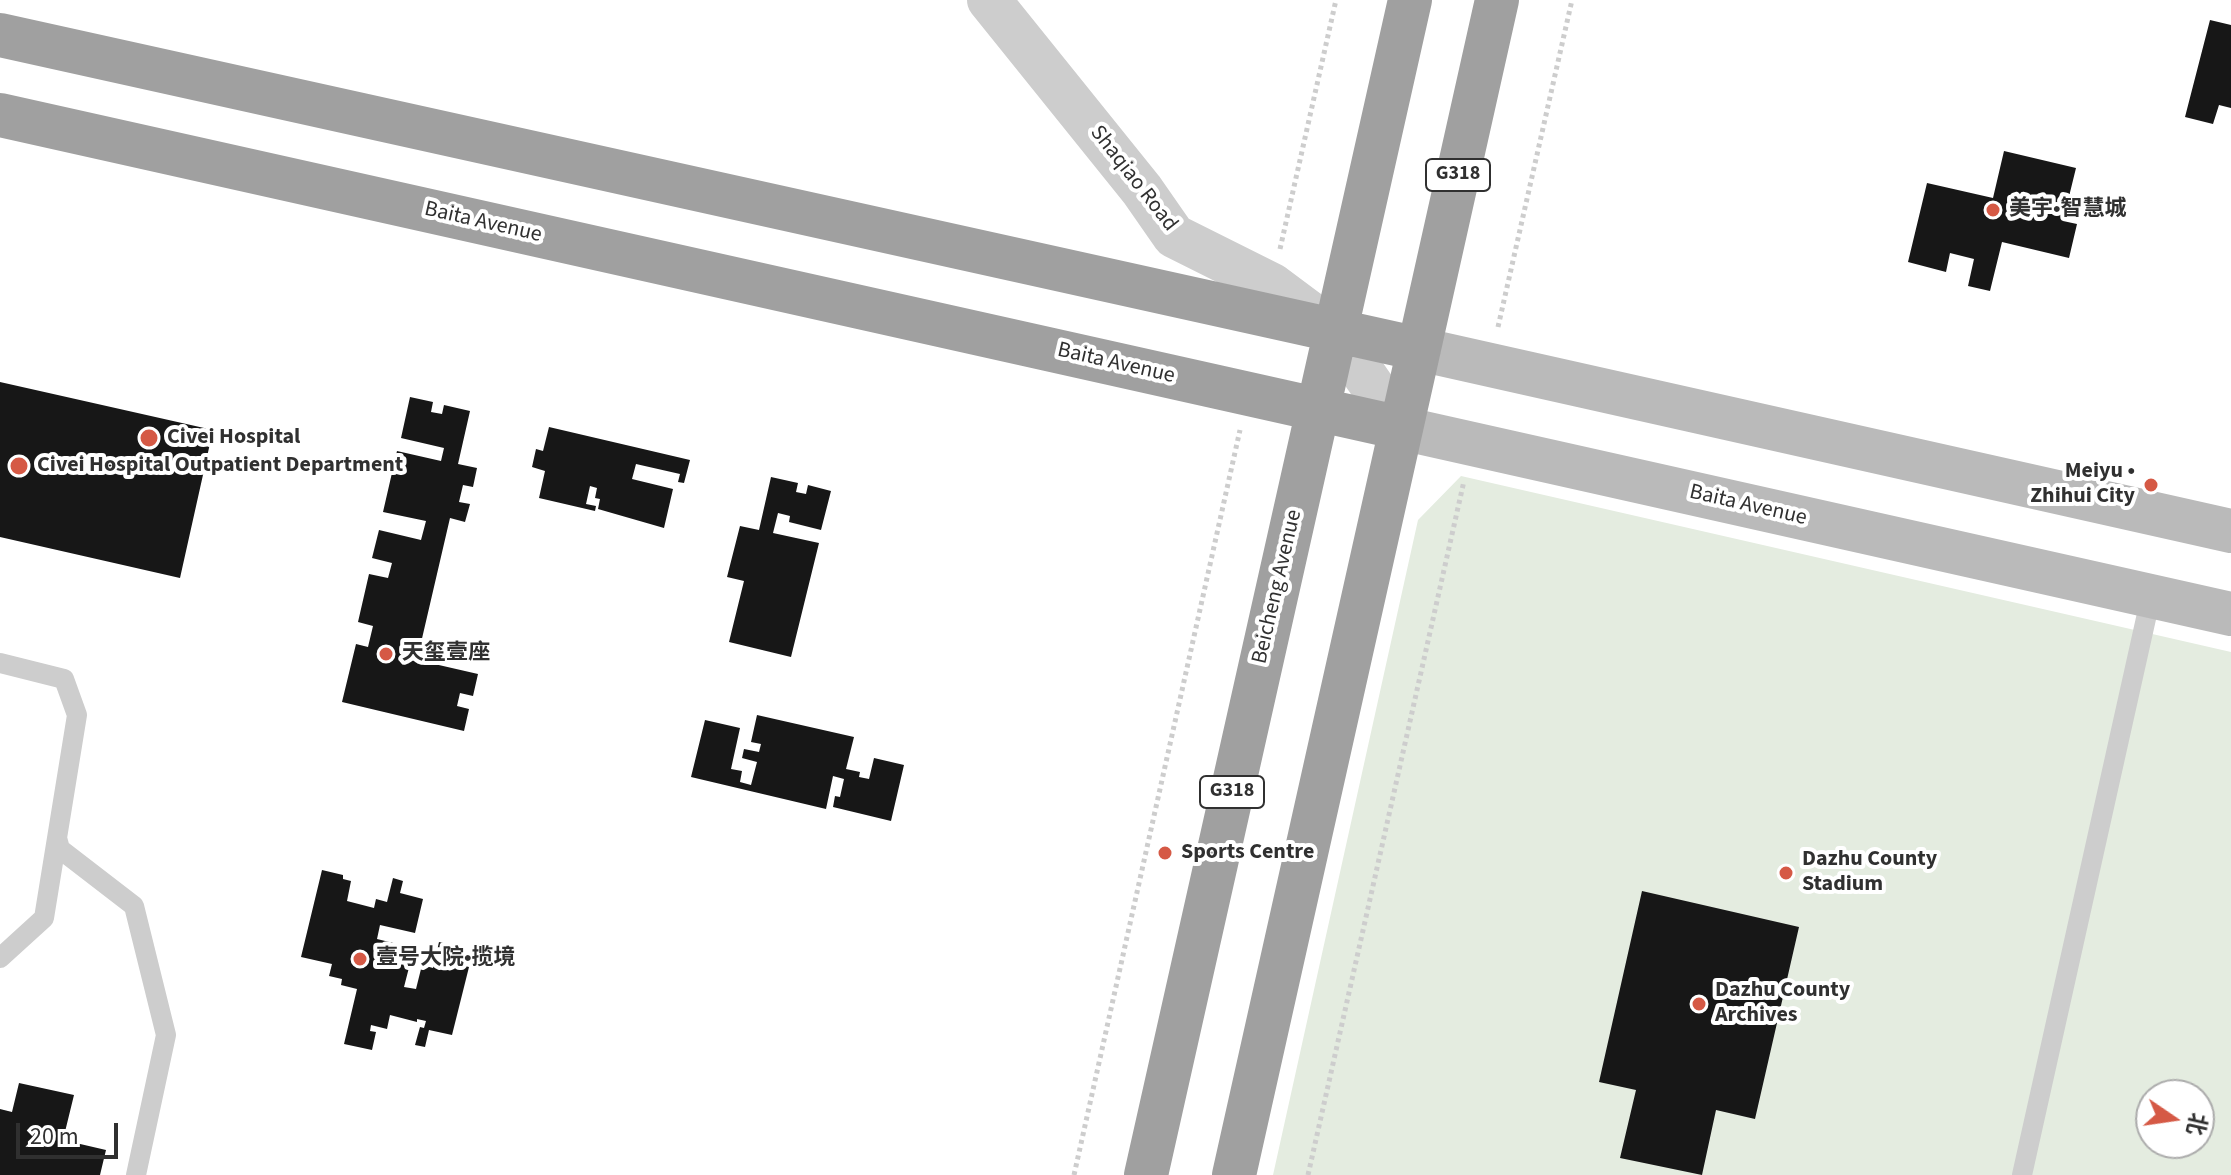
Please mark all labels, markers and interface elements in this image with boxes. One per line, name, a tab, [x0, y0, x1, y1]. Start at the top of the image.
street label: Shaqiao Road	[1083, 121, 1183, 237]
road number: G318	[1426, 159, 1490, 191]
street label: Baita Avenue	[422, 197, 544, 249]
place label: 美宇•智慧城	[2009, 197, 2127, 223]
marker: 美宇•智慧城	[1984, 201, 2002, 219]
street label: Baita Avenue	[1055, 338, 1177, 390]
place label: Civei Hospital	[167, 425, 300, 451]
marker: Civei Hospital	[138, 427, 160, 449]
place label: Civei Hospital Outpatient Department	[37, 453, 403, 479]
marker: Civei Hospital Outpatient Department	[8, 455, 30, 477]
place label: Meiyu • Zhihui City	[2030, 459, 2135, 510]
marker: Meiyu • Zhihui City	[2142, 476, 2160, 494]
street label: Baita Avenue	[1687, 480, 1809, 532]
street label: Beicheng Avenue	[1247, 507, 1309, 667]
place label: 天玺壹座	[402, 641, 490, 667]
marker: 天玺壹座	[377, 645, 395, 663]
road number: G318	[1200, 776, 1264, 808]
place label: Sports Centre	[1181, 840, 1314, 866]
marker: Sports Centre	[1156, 844, 1174, 862]
place label: Dazhu County Stadium	[1802, 847, 1937, 898]
marker: Dazhu County Stadium	[1777, 864, 1795, 882]
place label: 壹号大院•揽境	[376, 946, 516, 972]
marker: 壹号大院•揽境	[351, 950, 369, 968]
place label: Dazhu County Archives	[1715, 978, 1850, 1030]
marker: Dazhu County Archives	[1690, 995, 1708, 1013]
north arrow	[2135, 1079, 2215, 1159]
scale bar	[20, 1107, 122, 1157]
text: 北	[2178, 1110, 2215, 1138]
text: 20 m	[30, 1119, 79, 1154]

